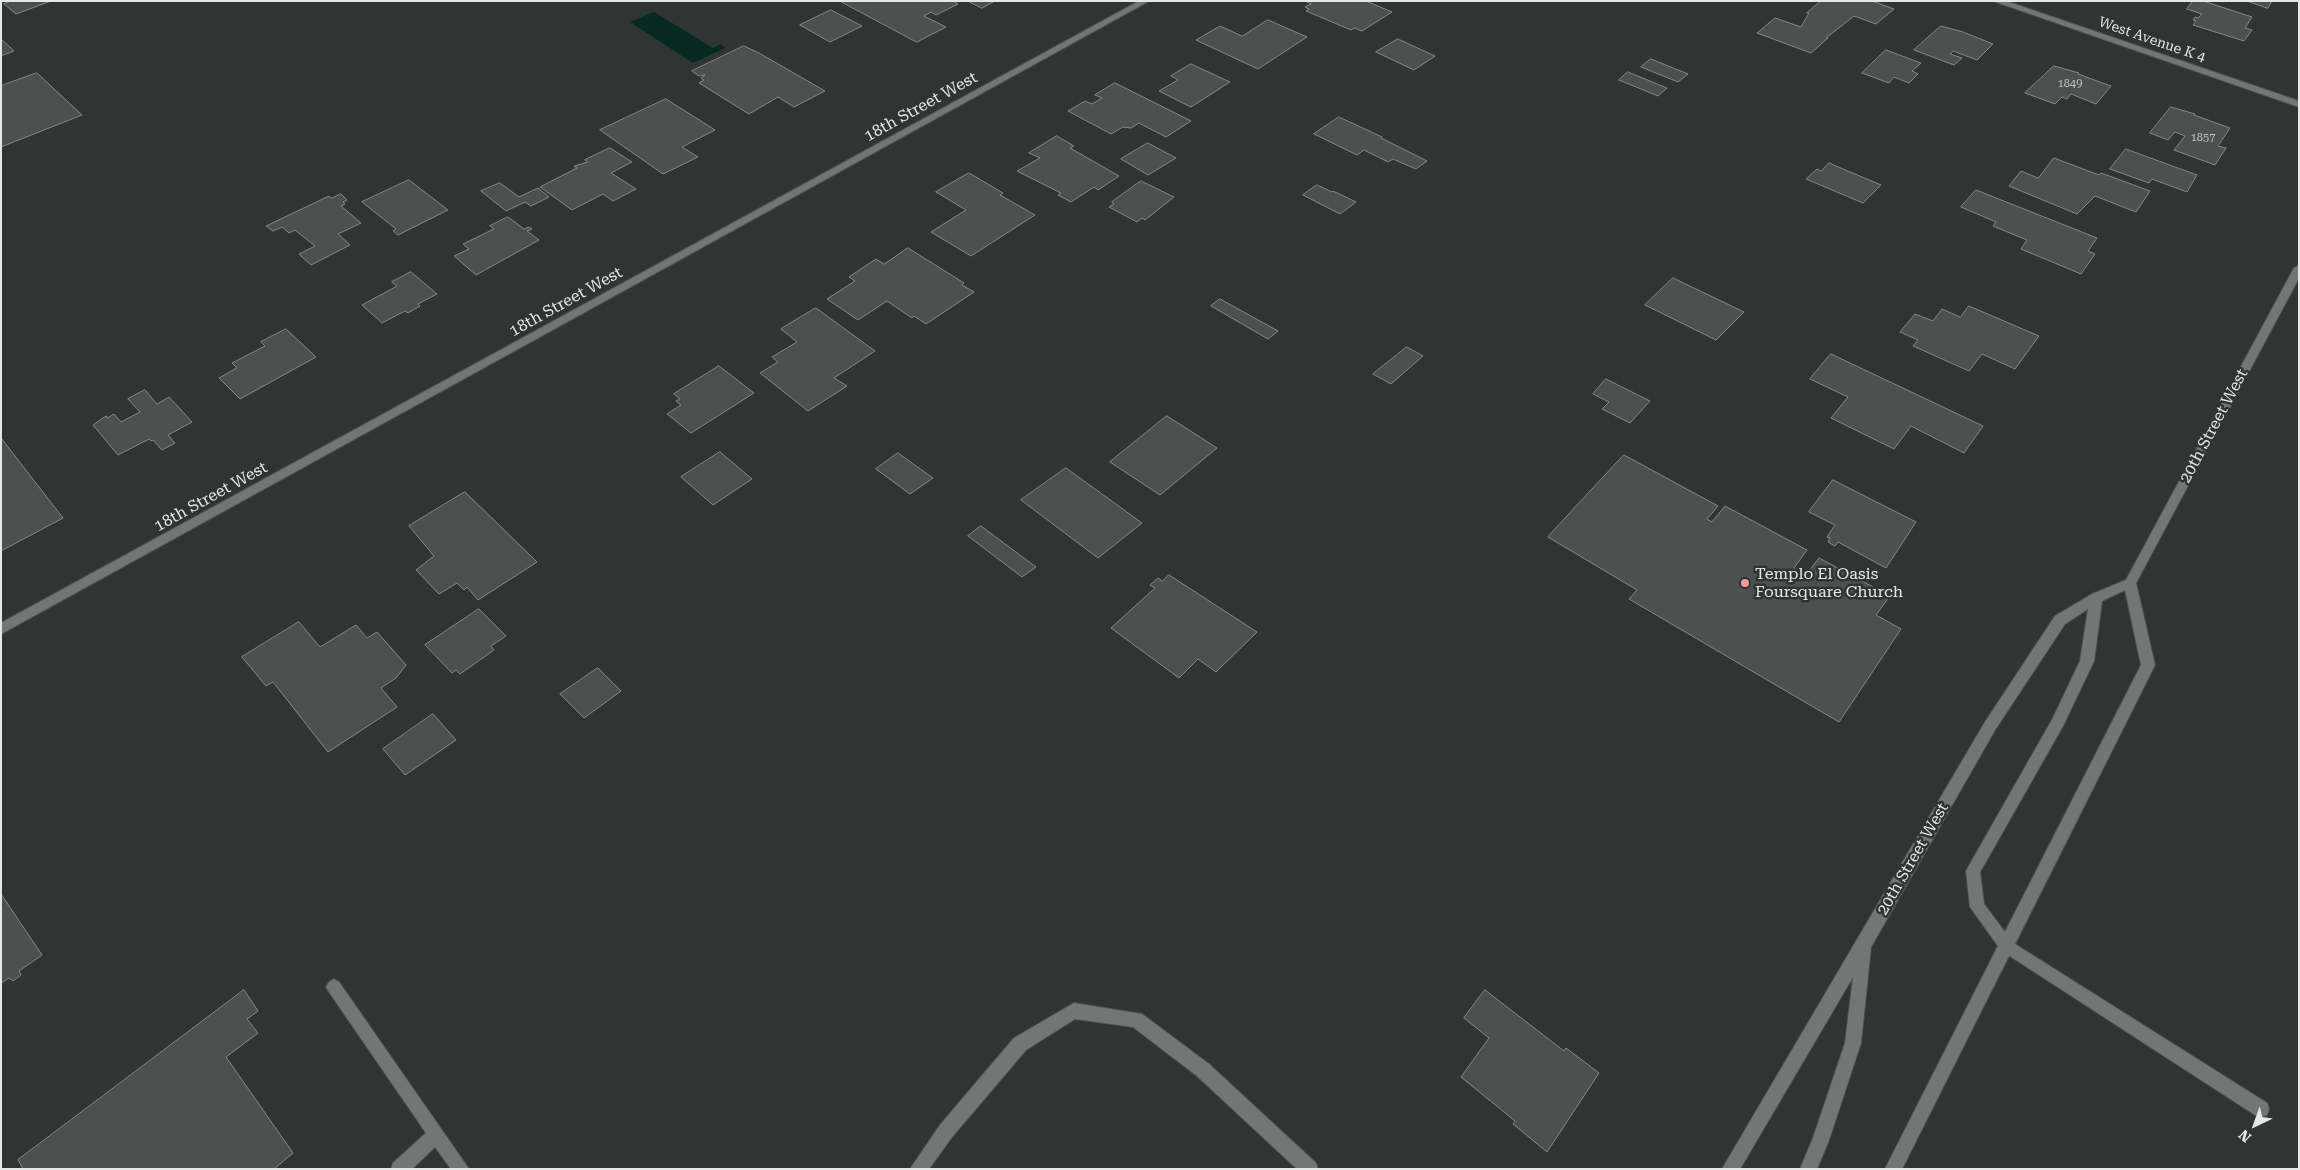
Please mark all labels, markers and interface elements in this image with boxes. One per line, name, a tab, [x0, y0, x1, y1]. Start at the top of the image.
street label: West Avenue K 4	[2096, 14, 2208, 66]
street label: 18th Street West	[861, 68, 981, 146]
house number: 1849	[2058, 77, 2082, 91]
house number: 1857	[2191, 131, 2215, 145]
street label: 18th Street West	[506, 263, 626, 341]
street label: 20th Street West	[2176, 366, 2252, 486]
street label: 18th Street West	[151, 458, 271, 536]
place label: Templo El Oasis Foursquare Church	[1755, 564, 1903, 602]
marker: Templo El Oasis Foursquare Church	[1739, 577, 1751, 589]
street label: 20th Street West	[1873, 800, 1953, 918]
north arrow	[2230, 1100, 2280, 1150]
text: N	[2236, 1127, 2254, 1146]

